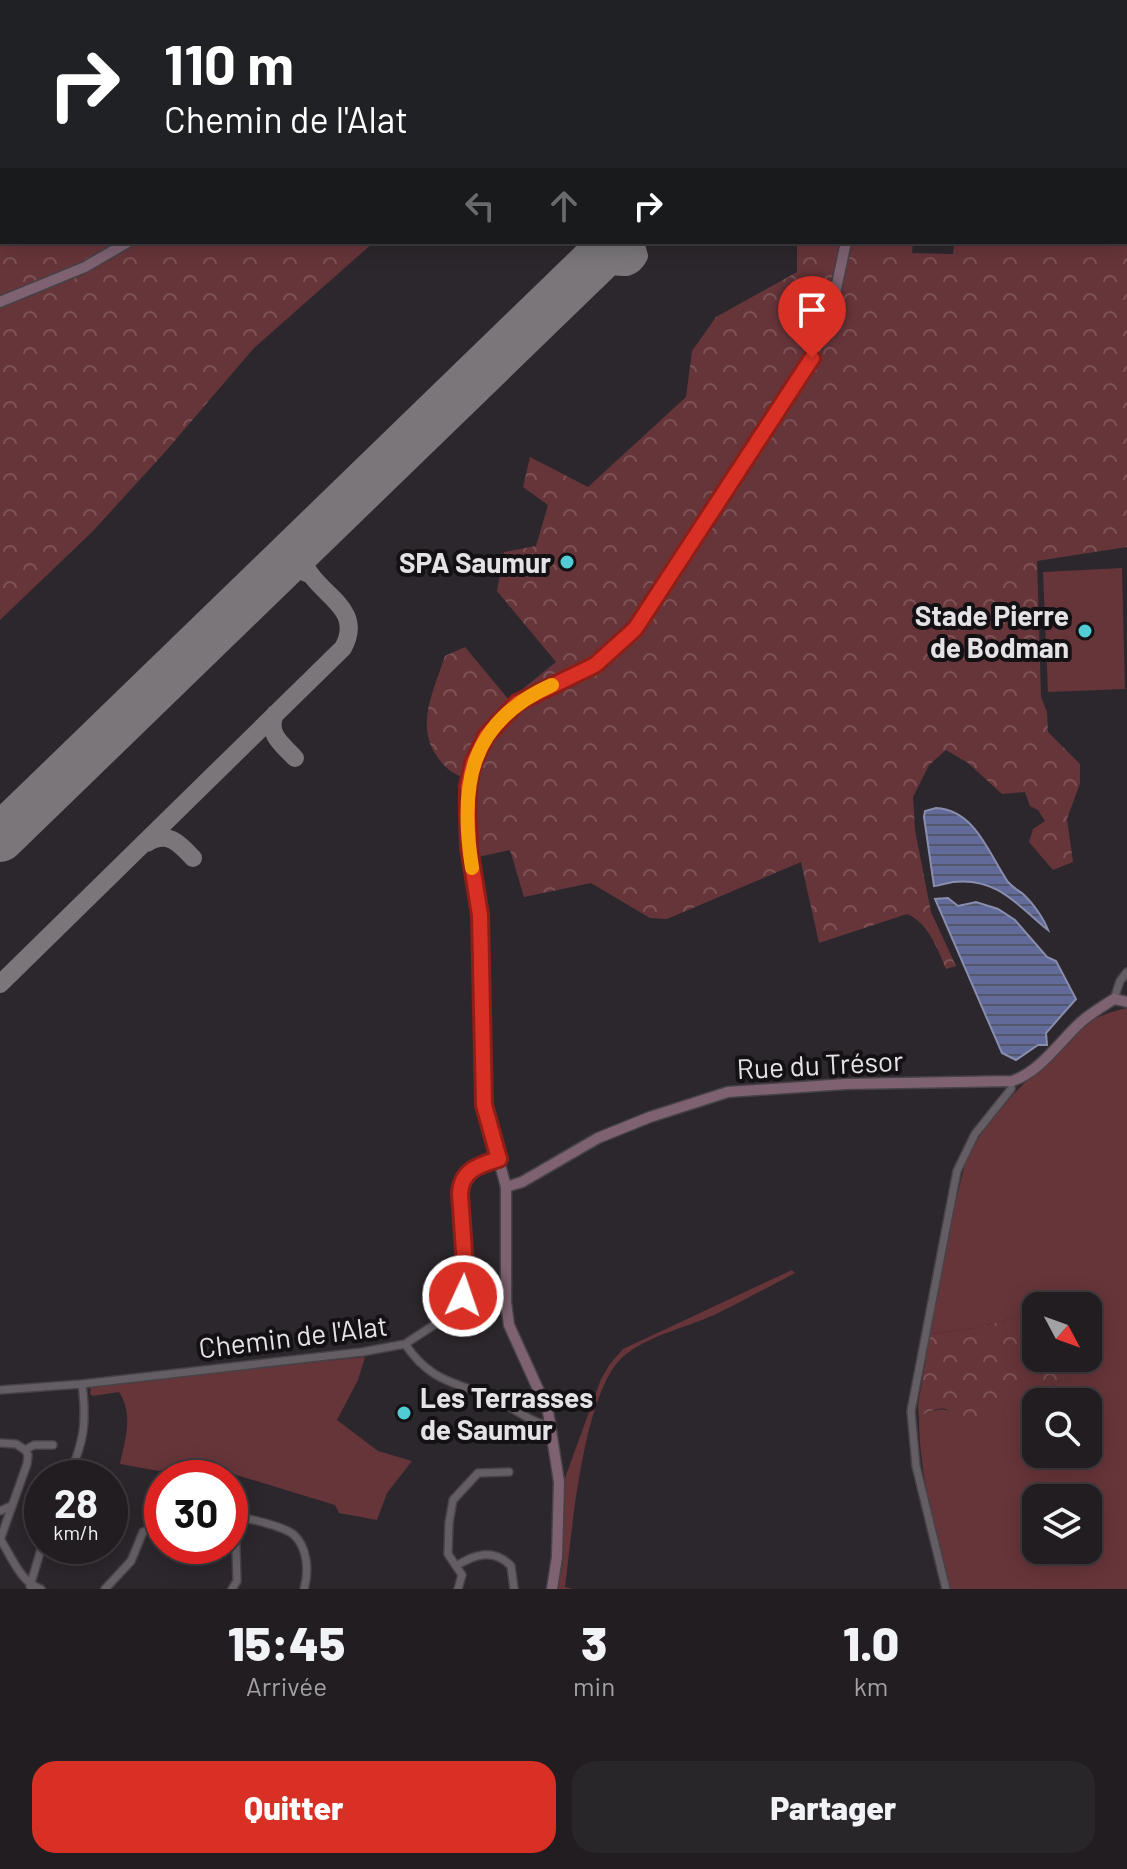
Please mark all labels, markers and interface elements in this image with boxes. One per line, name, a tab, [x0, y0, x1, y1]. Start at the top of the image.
text: 110 m	[164, 29, 294, 96]
icon: right	[32, 32, 136, 136]
text: Chemin de l'Alat	[164, 97, 408, 140]
icon: left	[458, 184, 502, 228]
icon: ahead	[542, 184, 586, 228]
icon: right	[626, 184, 670, 228]
pin	[778, 276, 846, 358]
icon: arrive	[790, 288, 834, 332]
place label: SPA Saumur	[399, 545, 551, 579]
marker: SPA Saumur	[558, 553, 576, 571]
place label: Stade Pierre de Bodman	[915, 598, 1069, 664]
marker: Stade Pierre de Bodman	[1076, 622, 1094, 640]
street label: Rue du Trésor	[736, 1043, 904, 1085]
position arrow	[421, 1254, 505, 1338]
north arrow	[1022, 1292, 1102, 1372]
map controls	[1022, 1292, 1102, 1564]
street label: Chemin de l'Alat	[197, 1308, 389, 1364]
place label: Les Terrasses de Saumur	[420, 1380, 593, 1446]
button: search	[1022, 1388, 1102, 1468]
marker: Les Terrasses de Saumur	[395, 1404, 413, 1422]
speed limit sign: 30	[144, 1460, 248, 1564]
text: 28	[54, 1478, 98, 1526]
button: layers	[1022, 1484, 1102, 1564]
text: km/h	[53, 1520, 99, 1544]
text: 15:45	[228, 1613, 345, 1671]
text: 3	[581, 1613, 607, 1671]
text: 1.0	[843, 1613, 899, 1671]
text: Arrivée	[246, 1670, 327, 1701]
text: min	[573, 1670, 615, 1701]
text: km	[854, 1670, 888, 1701]
button: Quitter	[32, 1761, 556, 1853]
button: Partager	[572, 1761, 1095, 1853]

